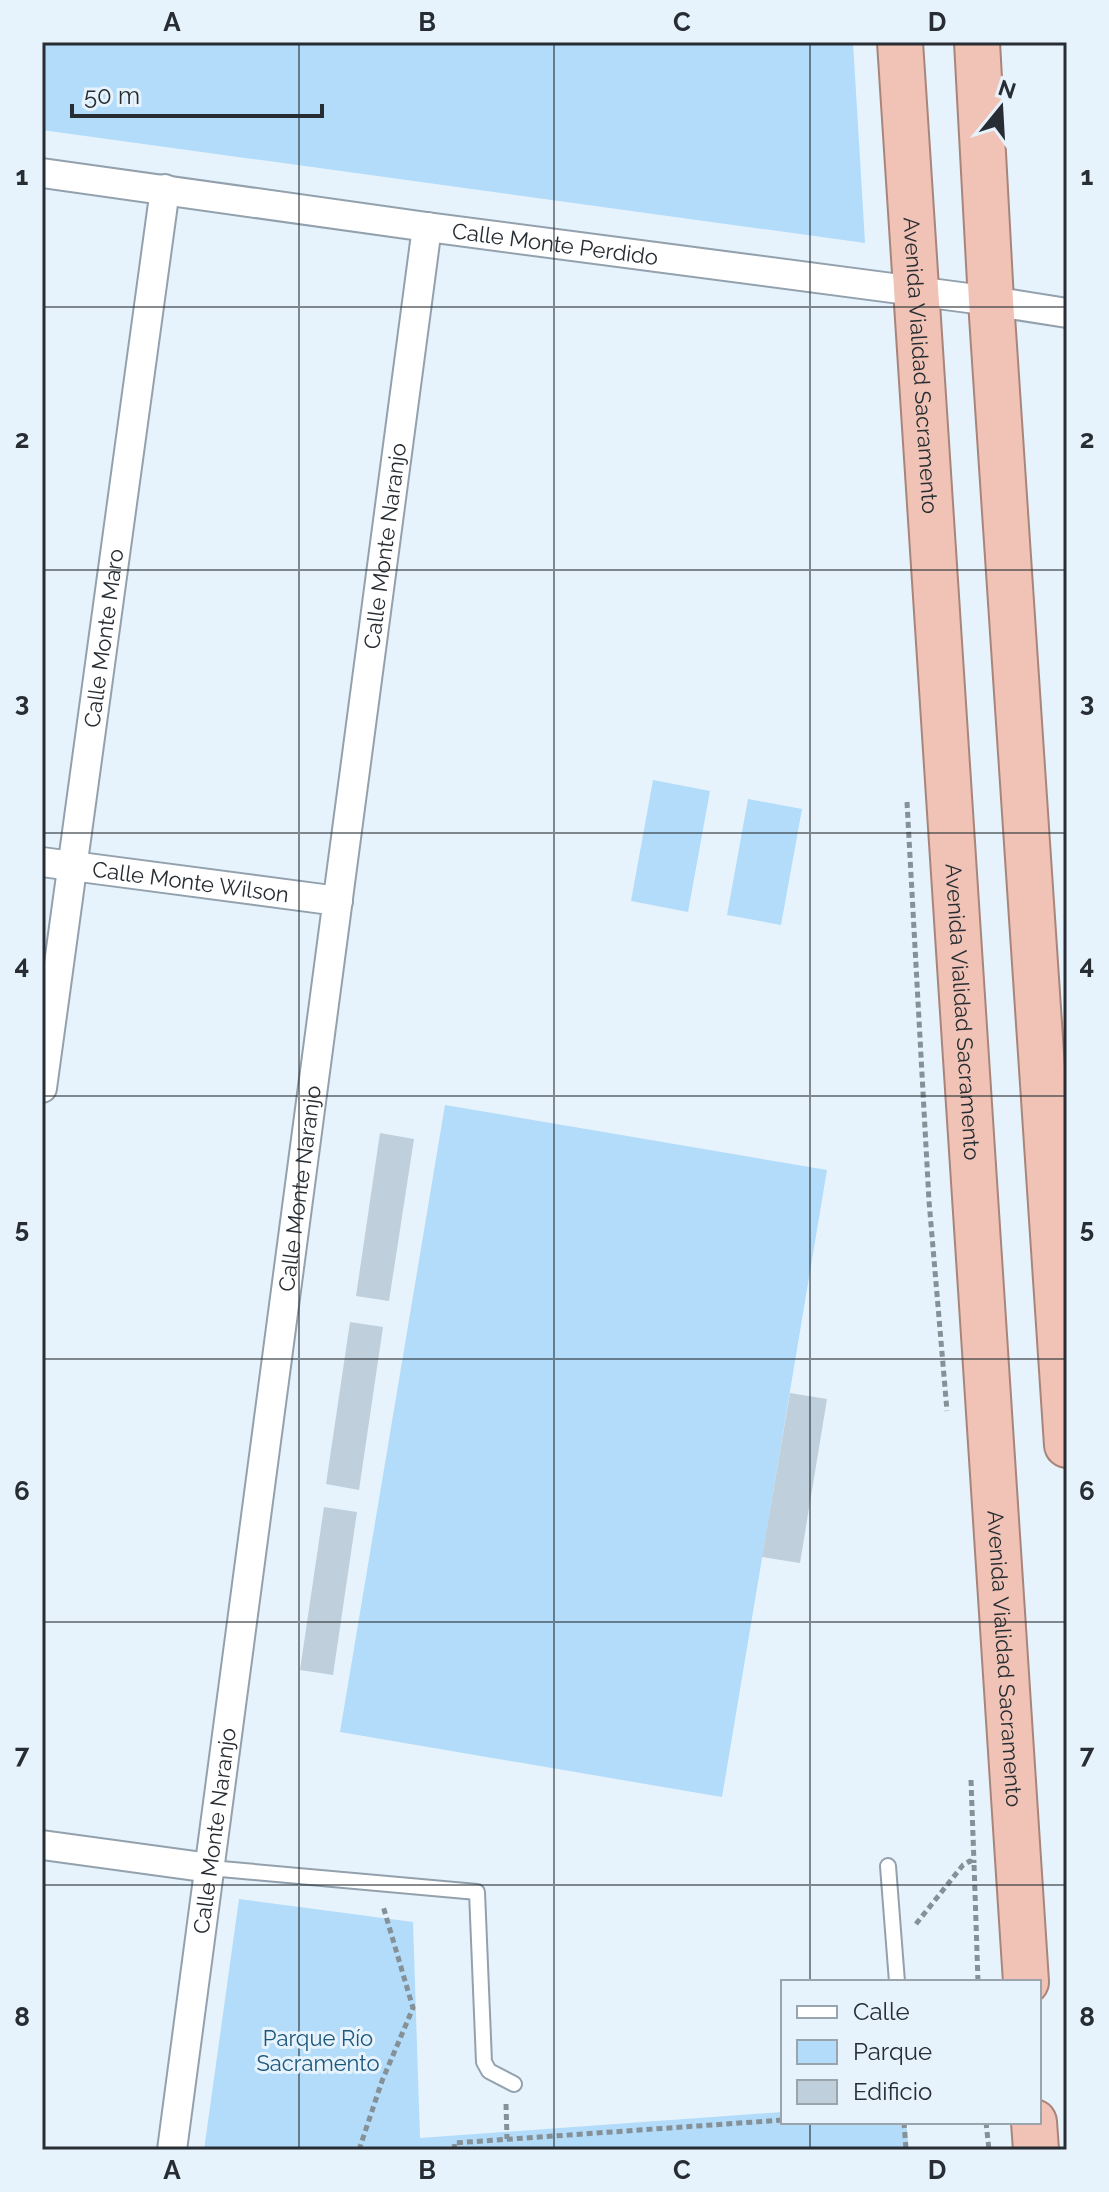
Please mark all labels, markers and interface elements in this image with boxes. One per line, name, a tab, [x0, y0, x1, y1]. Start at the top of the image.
text: A	[163, 7, 181, 37]
text: B	[418, 7, 436, 37]
text: C	[673, 7, 691, 37]
text: D	[928, 7, 946, 37]
scale bar	[72, 68, 322, 118]
north arrow	[961, 68, 1041, 148]
text: N	[995, 74, 1019, 104]
text: 50 m	[84, 81, 140, 110]
text: 1	[16, 161, 29, 191]
text: 1	[1081, 161, 1094, 191]
street label: Avenida Vialidad Sacramento	[898, 216, 944, 515]
street label: Calle Monte Perdido	[451, 217, 660, 270]
text: 2	[15, 424, 29, 454]
text: 2	[1080, 424, 1094, 454]
street label: Calle Monte Naranjo	[358, 441, 411, 651]
street label: Calle Monte Maro	[78, 547, 129, 729]
text: 3	[15, 687, 29, 717]
text: 3	[1080, 687, 1094, 717]
street label: Calle Monte Wilson	[91, 856, 290, 907]
street label: Avenida Vialidad Sacramento	[940, 863, 986, 1161]
text: 4	[15, 950, 29, 980]
text: 4	[1080, 950, 1094, 980]
street label: Calle Monte Naranjo	[273, 1084, 326, 1293]
text: 5	[15, 1213, 29, 1243]
text: 5	[1080, 1213, 1094, 1243]
text: 6	[14, 1476, 30, 1506]
text: 6	[1079, 1476, 1095, 1506]
street label: Avenida Vialidad Sacramento	[982, 1509, 1028, 1808]
street label: Calle Monte Naranjo	[188, 1726, 241, 1935]
text: 7	[15, 1739, 30, 1769]
text: 7	[1080, 1739, 1095, 1769]
legend	[781, 1980, 1041, 2124]
text: Calle	[853, 1997, 910, 2026]
text: 8	[14, 2002, 30, 2032]
text: 8	[1079, 2002, 1095, 2032]
park label: Parque Río Sacramento	[256, 2025, 380, 2076]
text: Parque	[853, 2037, 932, 2066]
text: Edificio	[853, 2077, 932, 2106]
text: A	[163, 2155, 181, 2185]
text: B	[418, 2155, 436, 2185]
text: C	[673, 2155, 691, 2185]
text: D	[928, 2155, 946, 2185]

